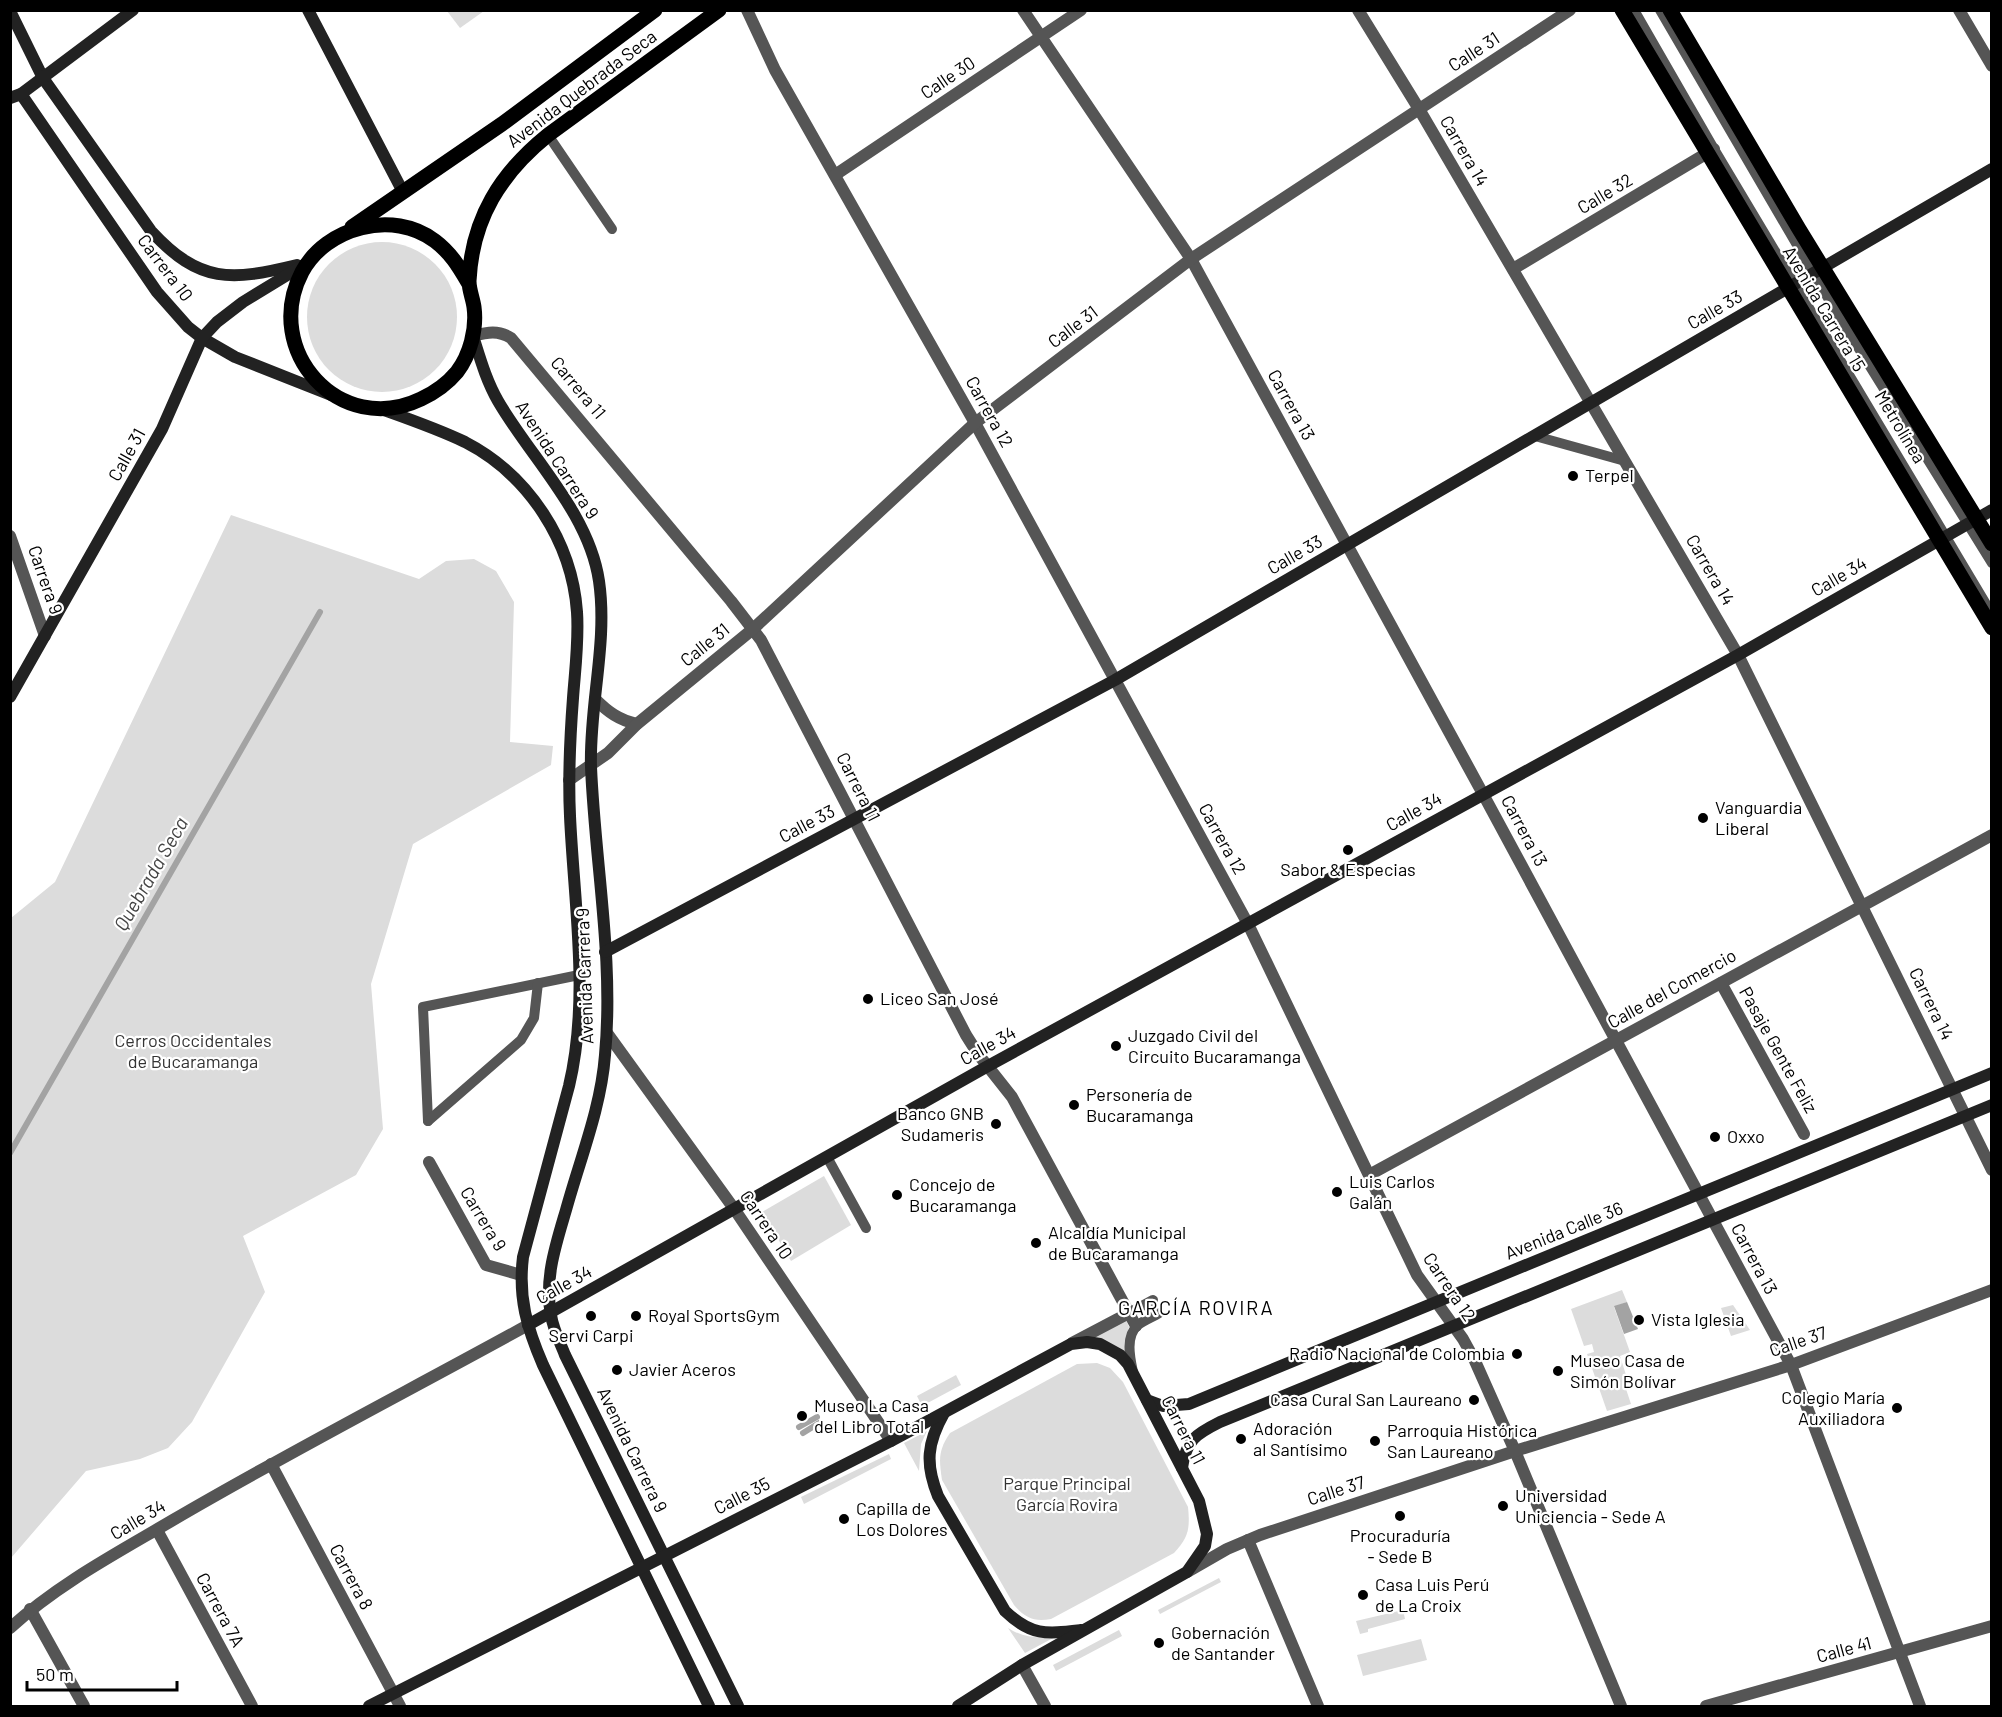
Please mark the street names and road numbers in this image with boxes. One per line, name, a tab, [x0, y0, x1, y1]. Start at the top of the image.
street label: Avenida Quebrada Seca	[502, 25, 661, 152]
street label: Calle 31	[1444, 26, 1503, 76]
street label: Calle 30	[916, 51, 979, 103]
street label: Carrera 14	[1436, 111, 1494, 190]
street label: Calle 32	[1573, 168, 1636, 218]
street label: Carrera 10	[133, 229, 198, 305]
street label: Avenida Carrera 15	[1779, 242, 1871, 375]
street label: Calle 33	[1683, 285, 1746, 334]
street label: Calle 31	[1043, 300, 1102, 352]
street label: Carrera 11	[546, 352, 611, 423]
street label: Carrera 13	[1263, 365, 1320, 444]
street label: Carrera 12	[961, 372, 1018, 451]
street label: Metrolínea	[1870, 386, 1931, 467]
street label: Avenida Carrera 9	[511, 396, 604, 523]
street label: Calle 31	[103, 424, 150, 485]
street label: Calle 33	[1263, 530, 1326, 579]
street label: Carrera 14	[1682, 530, 1740, 609]
street label: Carrera 9	[24, 542, 68, 617]
street label: Calle 34	[1807, 551, 1870, 601]
street label: Calle 31	[675, 618, 733, 671]
street label: Carrera 11	[832, 748, 886, 825]
street label: Calle 34	[1382, 787, 1445, 835]
street label: Carrera 13	[1497, 791, 1553, 870]
street label: Calle 33	[775, 799, 838, 847]
street label: Carrera 12	[1194, 799, 1251, 878]
street label: Avenida Carrera 9	[571, 907, 597, 1045]
street label: Calle del Comercio	[1603, 944, 1740, 1033]
street label: Carrera 14	[1905, 964, 1959, 1043]
street label: Pasaje Gente Feliz	[1735, 983, 1823, 1116]
street label: Calle 34	[956, 1021, 1019, 1069]
street label: Carrera 9	[456, 1182, 512, 1255]
street label: Carrera 10	[736, 1186, 798, 1263]
street label: Avenida Calle 36	[1501, 1196, 1626, 1264]
street label: Carrera 13	[1727, 1219, 1783, 1298]
street label: Carrera 12	[1419, 1248, 1481, 1325]
street label: Calle 34	[532, 1260, 595, 1308]
street label: Calle 37	[1766, 1321, 1830, 1361]
street label: Avenida Carrera 9	[593, 1383, 673, 1516]
street label: Carrera 11	[1157, 1391, 1211, 1468]
street label: Calle 37	[1304, 1470, 1368, 1510]
street label: Calle 35	[710, 1472, 773, 1519]
street label: Calle 34	[106, 1494, 169, 1544]
street label: Carrera 8	[325, 1540, 378, 1613]
street label: Carrera 7A	[192, 1568, 250, 1651]
street label: Calle 41	[1814, 1631, 1874, 1667]

